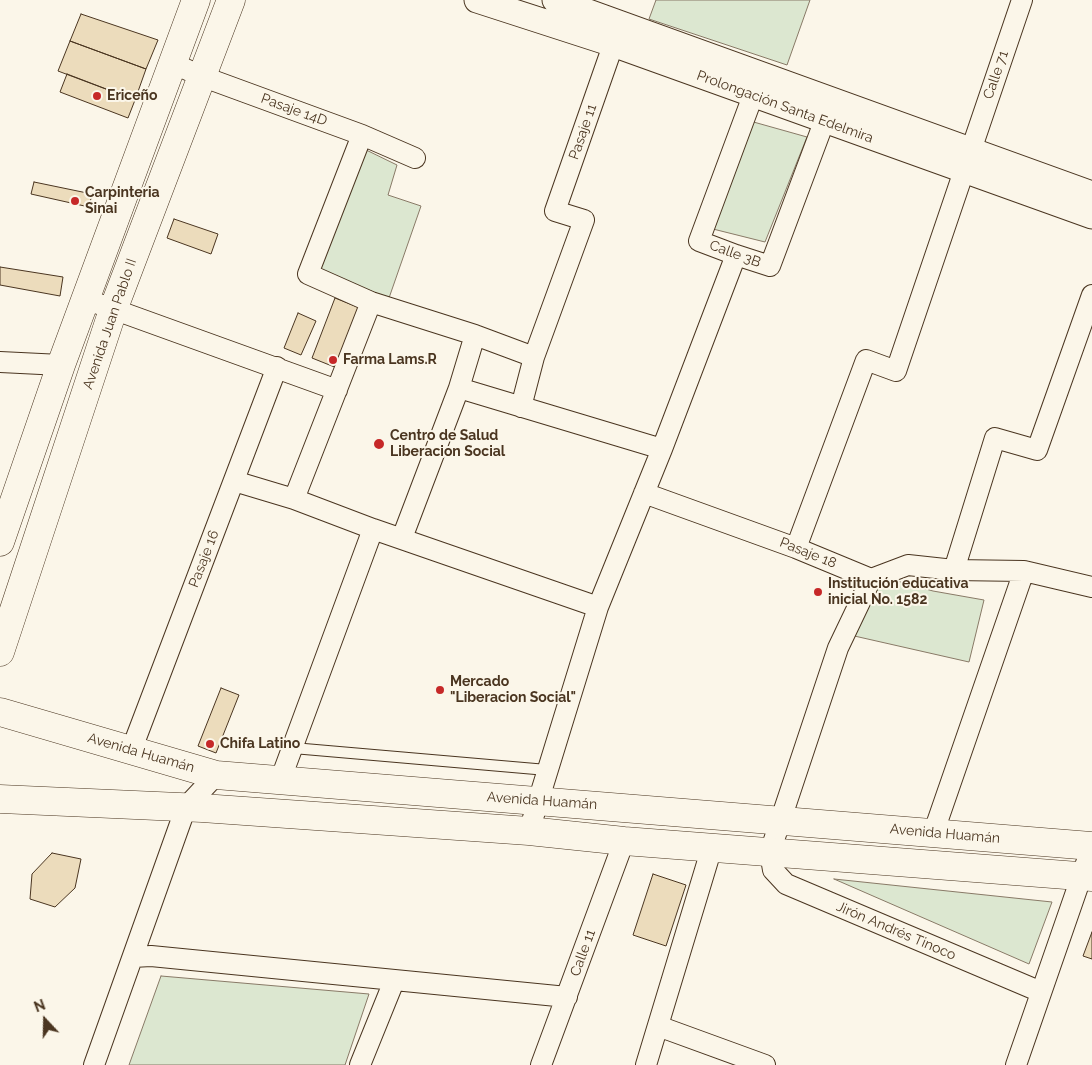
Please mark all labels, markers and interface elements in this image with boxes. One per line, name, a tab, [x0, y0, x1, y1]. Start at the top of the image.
street label: Calle 71	[980, 49, 1012, 101]
street label: Prolongación Santa Edelmira	[694, 67, 876, 147]
place label: Ericeño	[107, 88, 158, 104]
marker: Ericeño	[91, 90, 103, 102]
street label: Pasaje 14D	[259, 90, 329, 130]
street label: Pasaje 11	[566, 102, 600, 162]
place label: Carpinteria Sinai	[85, 185, 160, 218]
marker: Carpinteria Sinai	[69, 195, 81, 207]
street label: Calle 3B	[707, 237, 763, 271]
street label: Avenida Juan Pablo II	[80, 256, 140, 392]
place label: Farma Lams.R	[343, 352, 437, 368]
marker: Farma Lams.R	[327, 354, 339, 366]
place label: Centro de Salud Liberacion Social	[390, 428, 505, 461]
marker: Centro de Salud Liberacion Social	[372, 437, 386, 451]
street label: Pasaje 16	[185, 528, 223, 590]
street label: Pasaje 18	[777, 534, 839, 572]
place label: Institución educativa inicial No. 1582	[828, 576, 968, 608]
marker: Institución educativa inicial No. 1582	[812, 586, 824, 598]
place label: Mercado "Liberacion Social"	[450, 674, 576, 706]
marker: Mercado "Liberacion Social"	[434, 684, 446, 696]
street label: Avenida Huamán	[86, 730, 196, 776]
place label: Chifa Latino	[220, 736, 300, 752]
marker: Chifa Latino	[204, 738, 216, 750]
street label: Avenida Huamán	[486, 789, 598, 813]
street label: Avenida Huamán	[889, 821, 1001, 847]
street label: Jirón Andrés Tinoco	[834, 898, 958, 964]
street label: Calle 11	[567, 927, 599, 979]
north arrow	[20, 995, 70, 1045]
text: N	[32, 997, 47, 1015]

